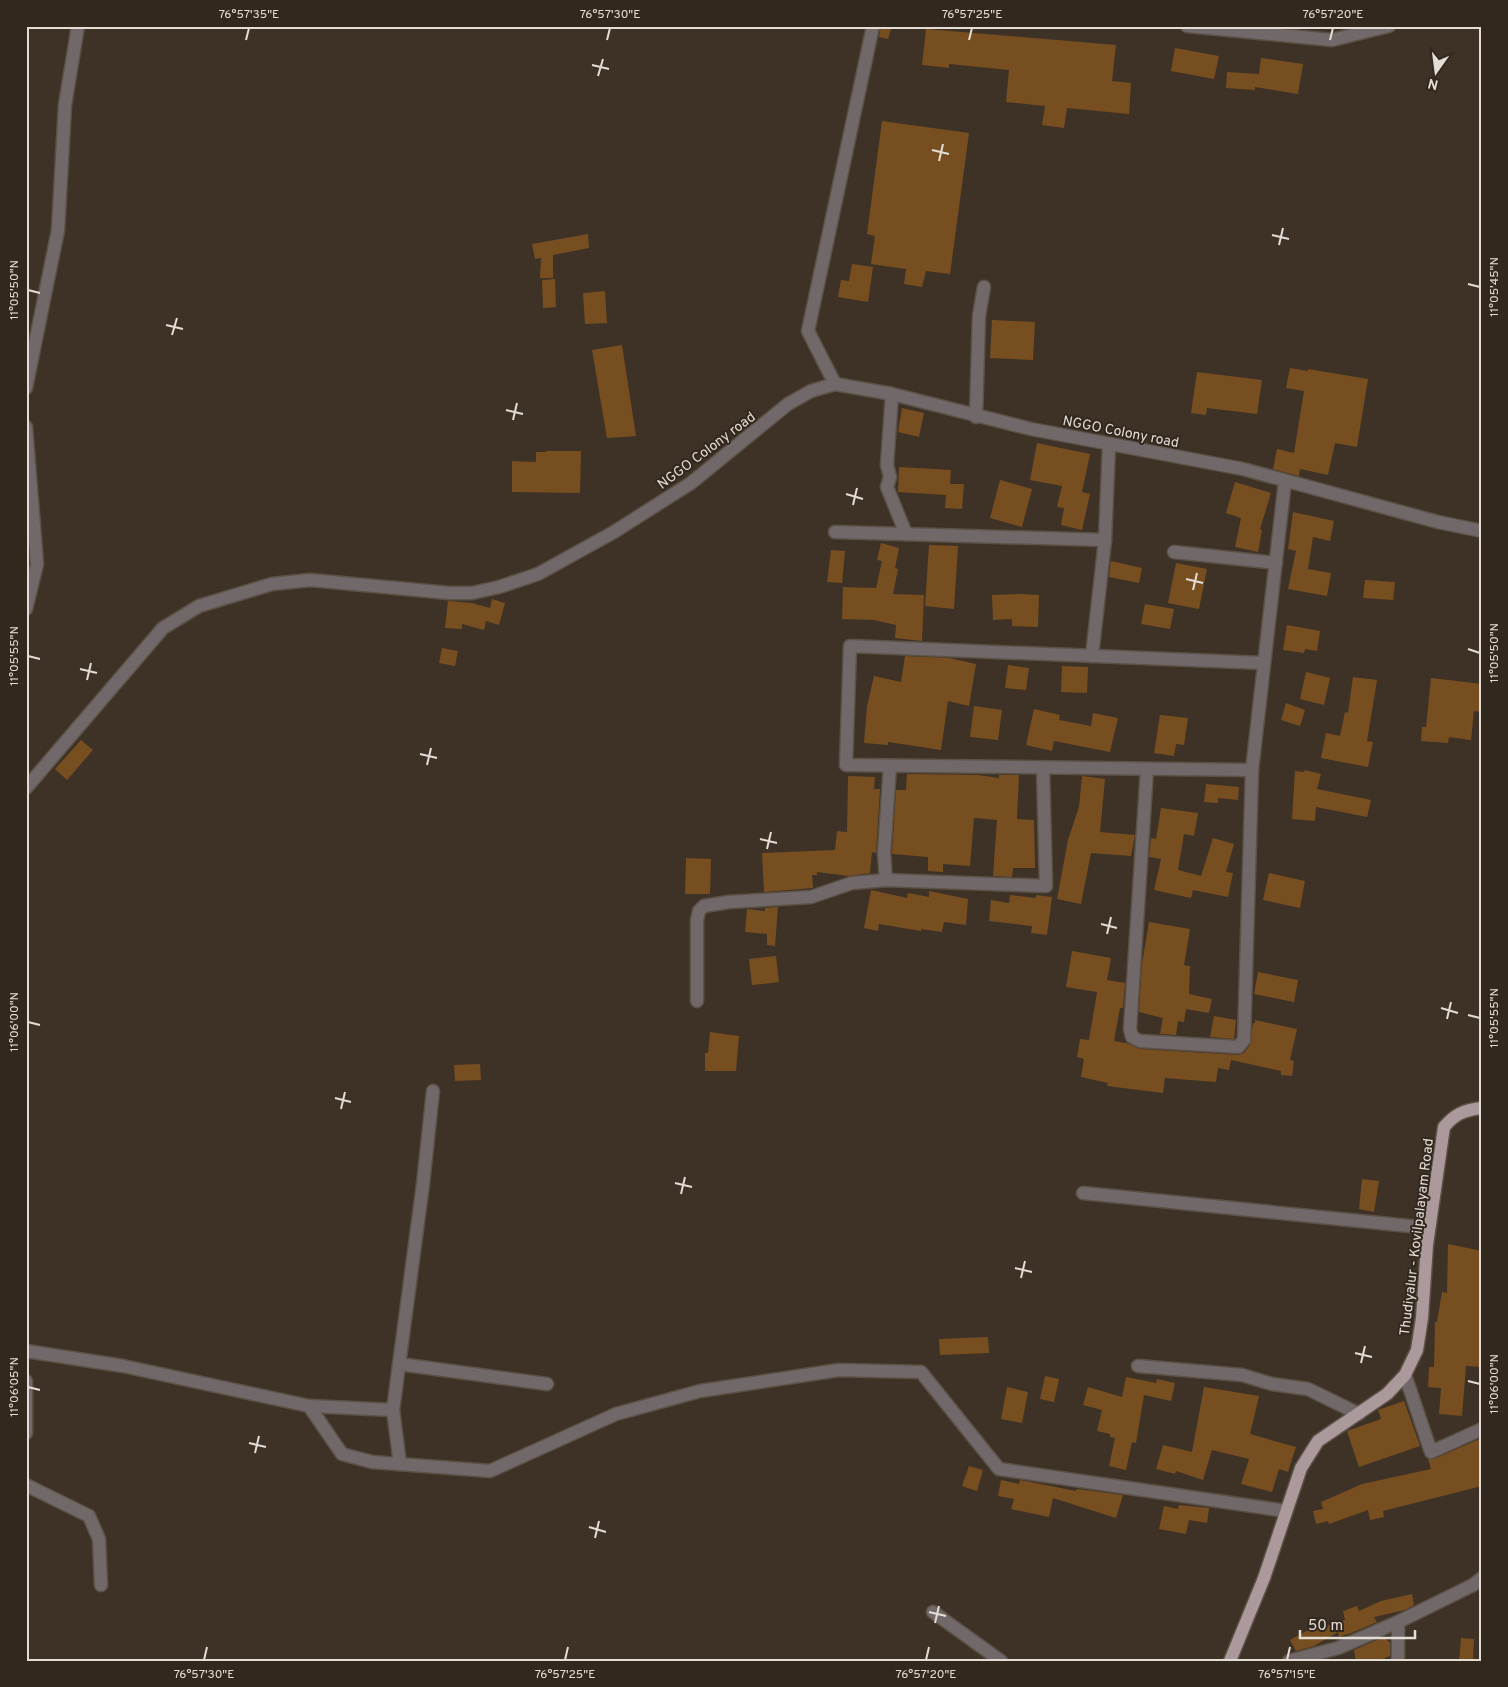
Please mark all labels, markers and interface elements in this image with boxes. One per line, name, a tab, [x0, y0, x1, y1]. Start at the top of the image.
text: 76°57'35"E	[219, 7, 279, 23]
text: 76°57'30"E	[580, 7, 640, 23]
text: 76°57'25"E	[942, 7, 1002, 23]
text: 76°57'20"E	[1303, 7, 1363, 23]
north arrow	[1410, 48, 1460, 98]
text: N	[1426, 74, 1440, 93]
text: 11°05'45"N	[1487, 257, 1503, 317]
text: 11°05'50"N	[7, 260, 23, 320]
street label: NGGO Colony road	[655, 409, 759, 494]
street label: NGGO Colony road	[1061, 413, 1180, 452]
text: 11°05'50"N	[1487, 623, 1503, 683]
text: 11°05'55"N	[7, 626, 23, 686]
text: 11°05'55"N	[1487, 988, 1503, 1048]
text: 11°06'00"N	[7, 992, 23, 1052]
street label: Thudiyalur - Kovilpalayam Road	[1397, 1138, 1438, 1337]
text: 11°06'00"N	[1487, 1354, 1503, 1414]
text: 11°06'05"N	[7, 1357, 23, 1417]
scale bar	[1300, 1607, 1416, 1639]
text: 50 m	[1308, 1617, 1343, 1636]
text: 76°57'30"E	[174, 1667, 234, 1683]
text: 76°57'25"E	[535, 1667, 595, 1683]
text: 76°57'20"E	[896, 1667, 956, 1683]
text: 76°57'15"E	[1258, 1667, 1316, 1683]

